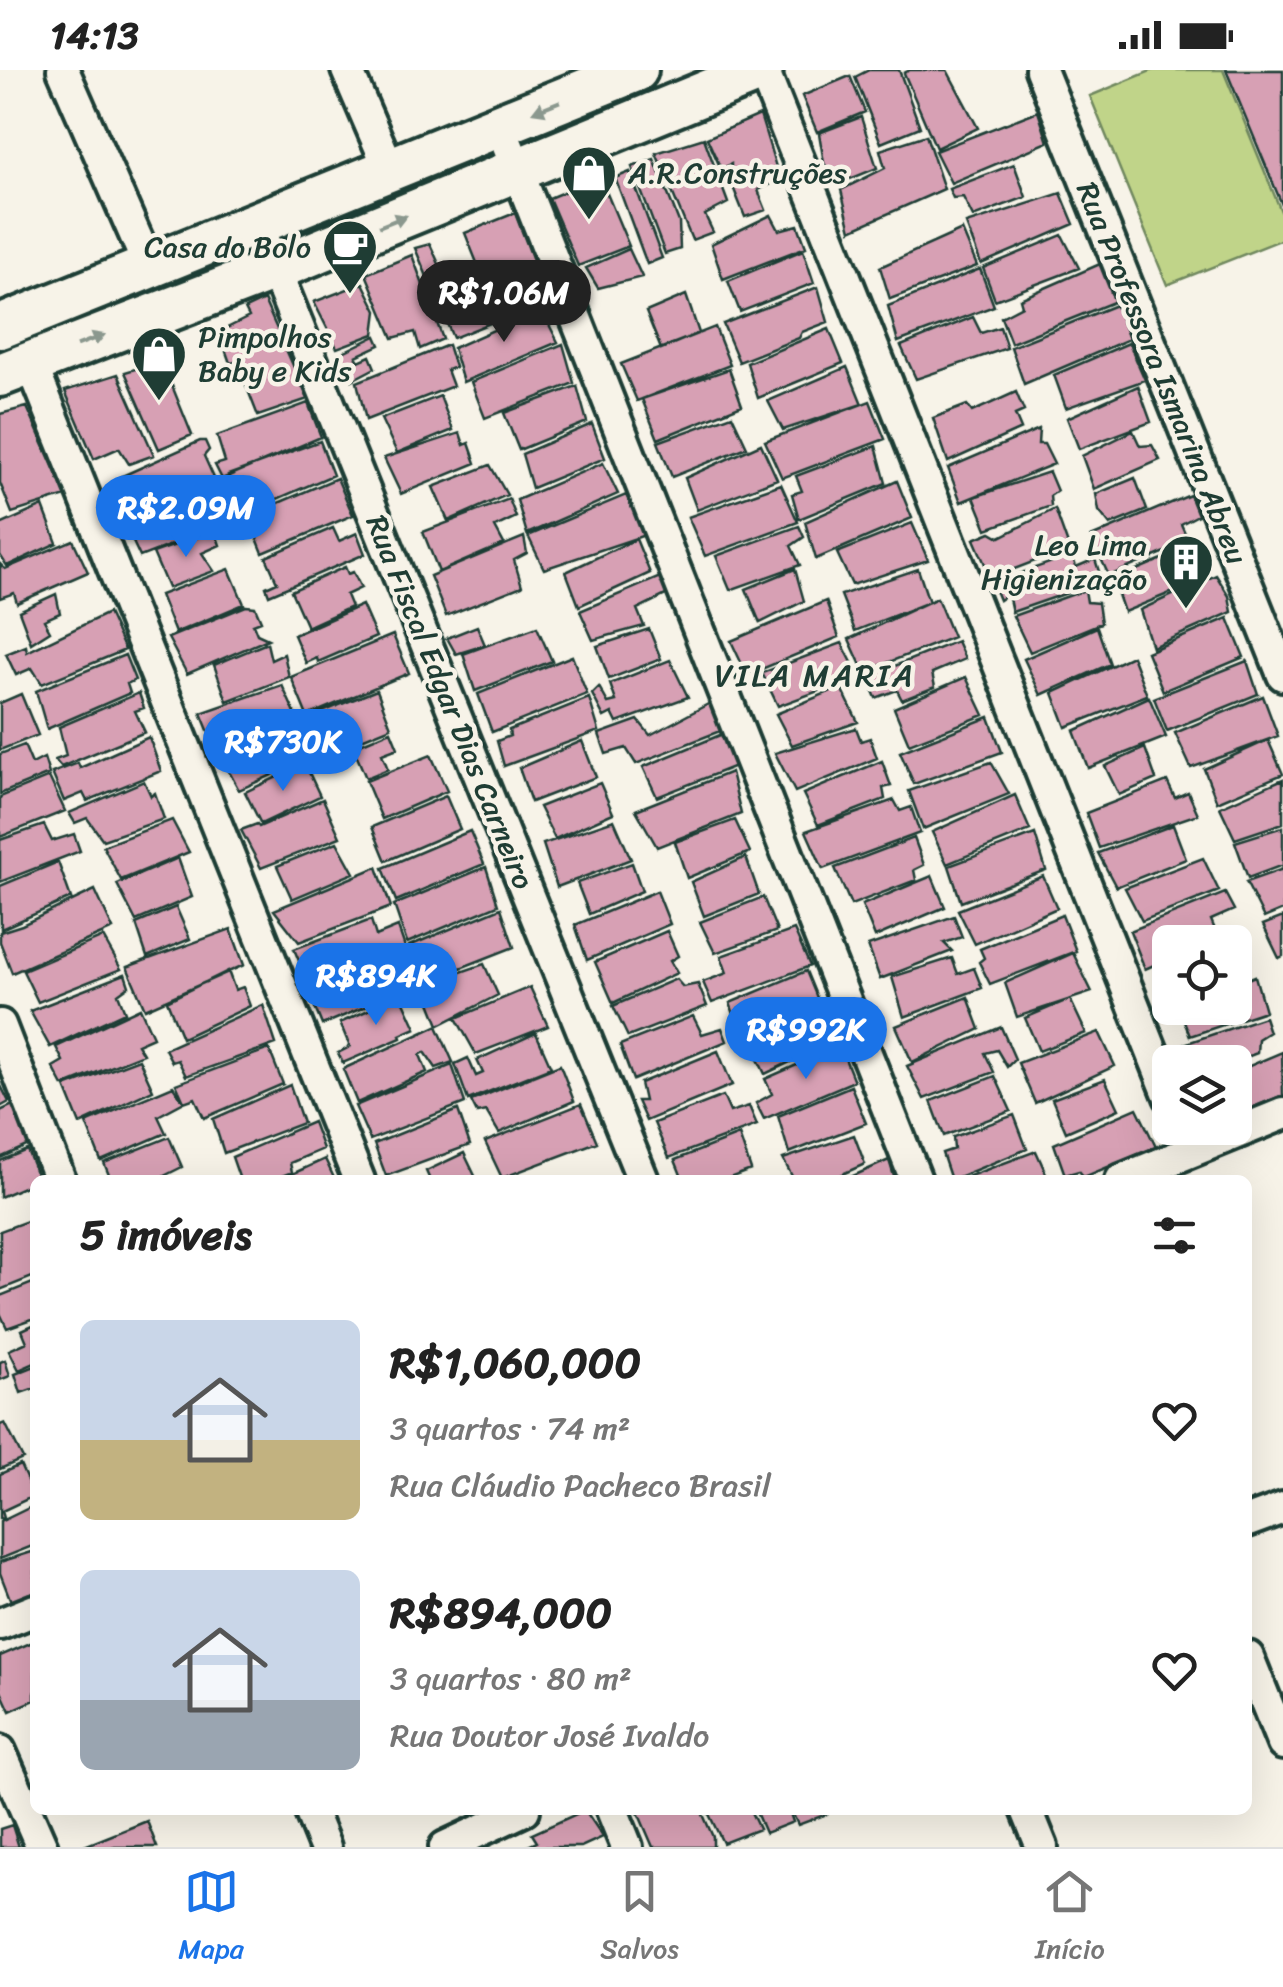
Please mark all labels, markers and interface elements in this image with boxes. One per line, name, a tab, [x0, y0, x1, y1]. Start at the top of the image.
text: 14:13	[50, 2, 139, 69]
one-way arrow	[531, 99, 560, 115]
shop icon: A.R.Construções	[559, 143, 619, 222]
place label: A.R.Construções	[627, 146, 847, 200]
street label: Rua Professora Ismarina Abreu	[1060, 173, 1264, 573]
one-way arrow	[378, 212, 408, 228]
cafe icon: Casa do Bolo	[320, 217, 380, 296]
place label: Casa do Bolo	[144, 220, 311, 274]
pin: R$1.06M	[412, 260, 596, 345]
text: R$1.06M	[439, 264, 569, 321]
place label: Pimpolhos Baby e Kids	[198, 310, 351, 398]
shop icon: Pimpolhos Baby e Kids	[129, 324, 189, 403]
one-way arrow	[76, 332, 106, 347]
pin: R$2.09M	[94, 475, 278, 560]
text: R$2.09M	[118, 479, 254, 536]
street label: Rua Fiscal Edgar Dias Carneiro	[350, 506, 550, 898]
place label: Leo Lima Higienização	[981, 518, 1147, 606]
building icon: Leo Lima Higienização	[1156, 532, 1216, 611]
district label: VILA MARIA	[715, 647, 915, 704]
pin: R$730K	[202, 709, 364, 794]
text: R$730K	[225, 713, 341, 770]
map controls	[1152, 925, 1252, 1145]
button: locate	[1152, 925, 1252, 1025]
pin: R$894K	[295, 943, 457, 1028]
text: R$894K	[316, 947, 436, 1004]
pin: R$992K	[725, 997, 887, 1082]
text: R$992K	[747, 1001, 865, 1058]
button: layers	[1152, 1045, 1252, 1145]
text: 5 imóveis	[80, 1198, 252, 1272]
icon: filters	[1147, 1208, 1202, 1263]
text: R$1,060,000	[390, 1326, 641, 1400]
icon: home	[160, 1360, 280, 1480]
icon: heart	[1147, 1393, 1202, 1448]
text: 3 quartos · 74 m²	[390, 1400, 630, 1457]
text: Rua Cláudio Pacheco Brasil	[390, 1457, 771, 1514]
text: R$894,000	[390, 1576, 612, 1650]
icon: home	[160, 1610, 280, 1730]
icon: heart	[1147, 1643, 1202, 1698]
text: 3 quartos · 80 m²	[390, 1650, 631, 1707]
text: Rua Doutor José Ivaldo	[390, 1707, 709, 1764]
tab: Mapa	[178, 1864, 244, 1973]
tab: Salvos	[600, 1864, 679, 1973]
tab: Início	[1035, 1864, 1105, 1973]

